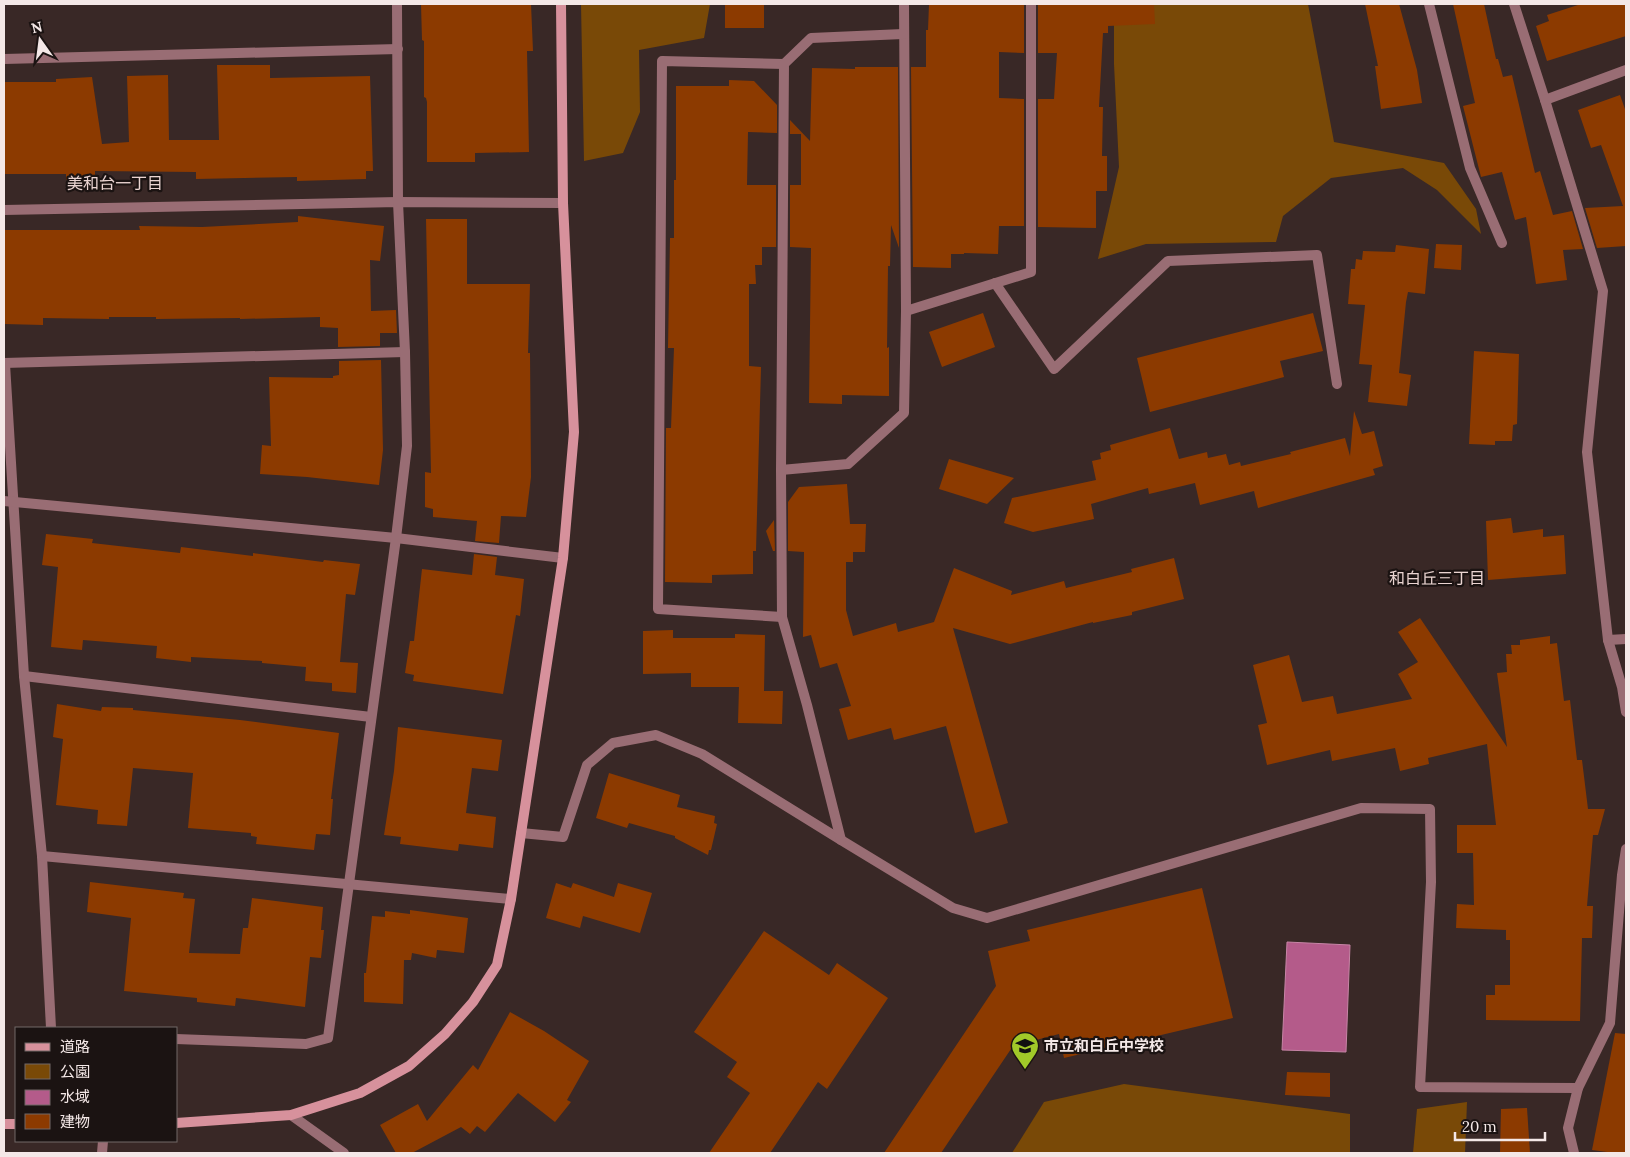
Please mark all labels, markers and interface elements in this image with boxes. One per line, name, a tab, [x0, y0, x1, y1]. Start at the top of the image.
north arrow	[15, 15, 65, 65]
text: N	[29, 17, 44, 37]
district label: 美和台一丁目	[67, 173, 163, 193]
district label: 和白丘三丁目	[1389, 568, 1485, 588]
legend	[15, 1027, 178, 1142]
school or university icon: 市立和白丘中学校	[1010, 1031, 1040, 1070]
place label: 市立和白丘中学校	[1044, 1036, 1164, 1055]
text: 道路	[60, 1037, 90, 1056]
text: 公園	[60, 1062, 90, 1081]
text: 水域	[60, 1087, 90, 1106]
scale bar	[1455, 1110, 1545, 1142]
text: 建物	[60, 1112, 90, 1131]
text: 20 m	[1462, 1117, 1497, 1136]

